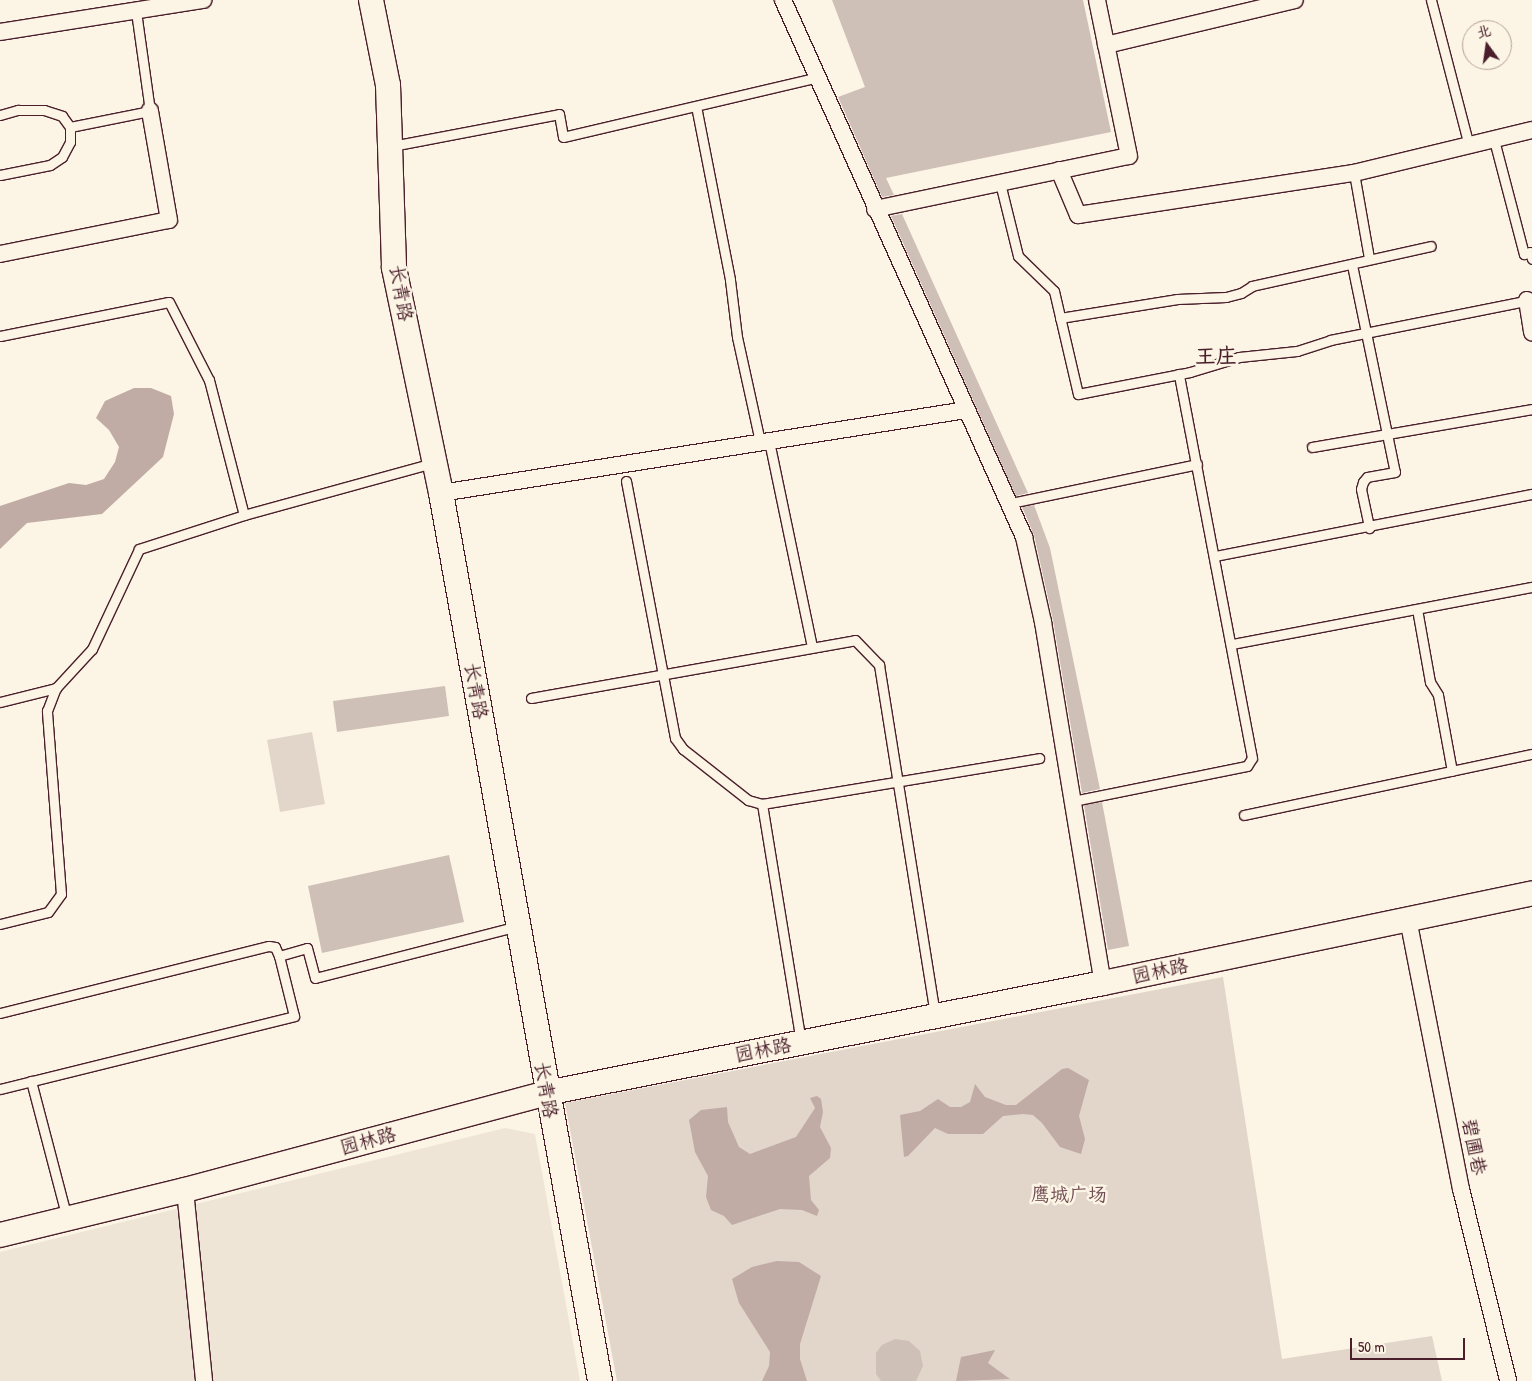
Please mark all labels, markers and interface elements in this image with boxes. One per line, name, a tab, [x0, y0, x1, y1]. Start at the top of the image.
north arrow	[1462, 20, 1512, 70]
text: 北	[1474, 20, 1493, 42]
street label: 长青路	[385, 263, 417, 323]
district label: 王庄	[1195, 343, 1237, 369]
street label: 长青路	[460, 661, 492, 721]
street label: 园林路	[1130, 954, 1190, 988]
street label: 园林路	[733, 1033, 793, 1067]
street label: 长青路	[530, 1060, 562, 1120]
street label: 碧圃巷	[1457, 1117, 1491, 1177]
street label: 园林路	[338, 1123, 398, 1159]
park label: 鹰城广场	[1031, 1184, 1107, 1206]
scale bar	[1352, 1328, 1467, 1360]
text: 50 m	[1358, 1336, 1385, 1357]

